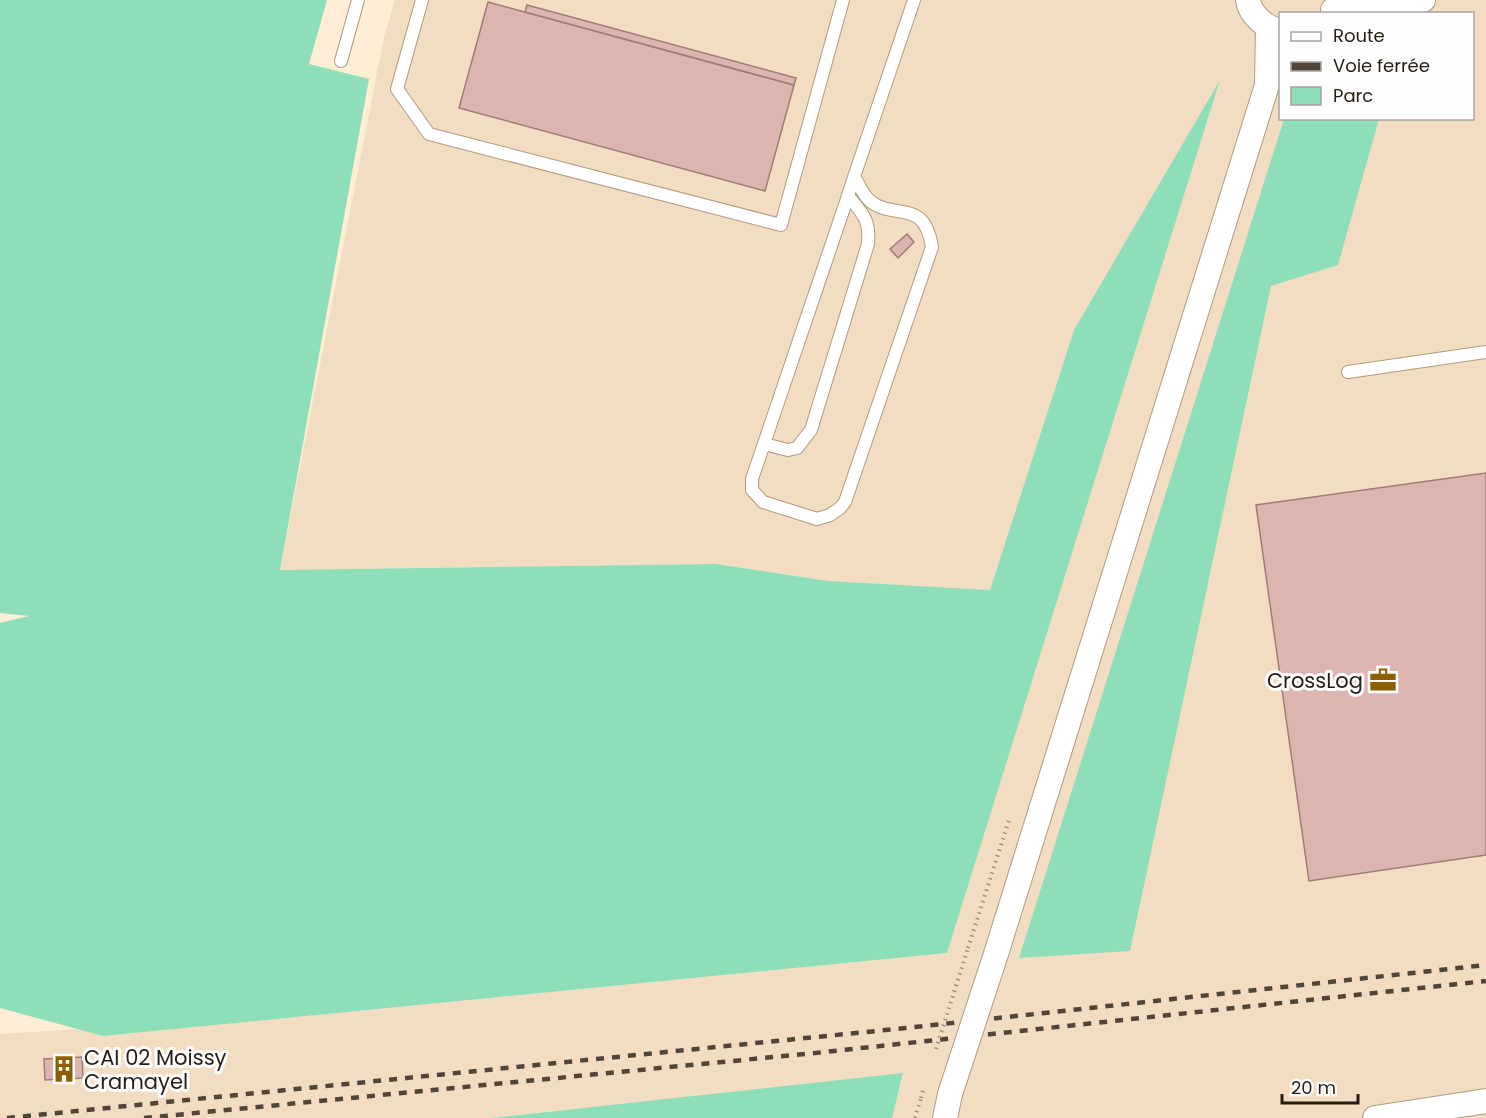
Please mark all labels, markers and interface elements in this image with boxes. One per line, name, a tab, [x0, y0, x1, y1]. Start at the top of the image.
legend	[1279, 12, 1474, 120]
text: Route	[1333, 23, 1385, 48]
text: Voie ferrée	[1333, 53, 1430, 78]
text: Parc	[1333, 83, 1373, 108]
office icon: CrossLog	[1368, 665, 1398, 695]
place label: CrossLog	[1267, 666, 1363, 695]
place label: CAI 02 Moissy Cramayel	[84, 1043, 227, 1096]
building icon: CAI 02 Moissy Cramayel	[49, 1054, 79, 1084]
scale bar	[1282, 1067, 1358, 1105]
text: 20 m	[1291, 1075, 1336, 1100]

